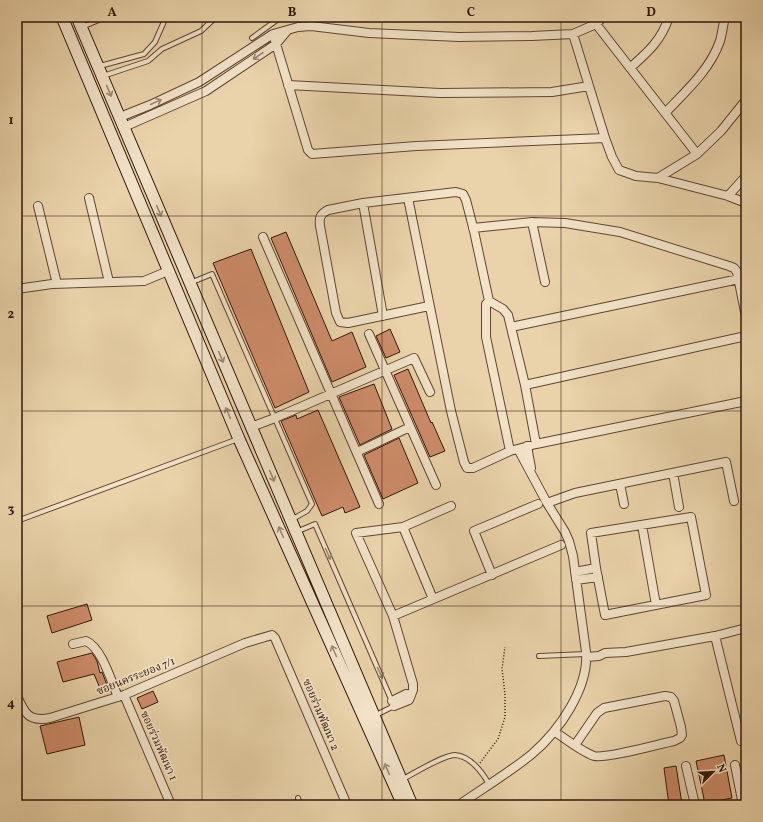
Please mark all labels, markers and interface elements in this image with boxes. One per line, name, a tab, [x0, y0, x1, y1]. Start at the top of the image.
text: A	[107, 4, 117, 22]
text: B	[288, 4, 297, 22]
text: C	[467, 4, 475, 22]
text: D	[646, 4, 656, 22]
one-way arrow	[253, 52, 264, 60]
one-way arrow	[106, 85, 113, 97]
one-way arrow	[149, 98, 161, 105]
text: 1	[8, 112, 14, 130]
one-way arrow	[156, 205, 163, 217]
text: 2	[8, 306, 15, 324]
one-way arrow	[218, 350, 226, 362]
one-way arrow	[224, 408, 231, 420]
one-way arrow	[269, 470, 276, 482]
text: 3	[8, 501, 15, 519]
one-way arrow	[276, 526, 284, 538]
one-way arrow	[325, 548, 332, 560]
one-way arrow	[329, 645, 337, 657]
street label: ซอยนครระยอง 7/1	[94, 654, 178, 700]
one-way arrow	[377, 667, 384, 679]
street label: ซอยร่วมพัฒนา 2	[298, 677, 342, 753]
text: 4	[7, 695, 15, 713]
street label: ซอยร่วมพัฒนา 1	[136, 709, 180, 783]
north arrow	[693, 752, 733, 792]
text: N	[712, 762, 729, 775]
one-way arrow	[383, 764, 390, 776]

